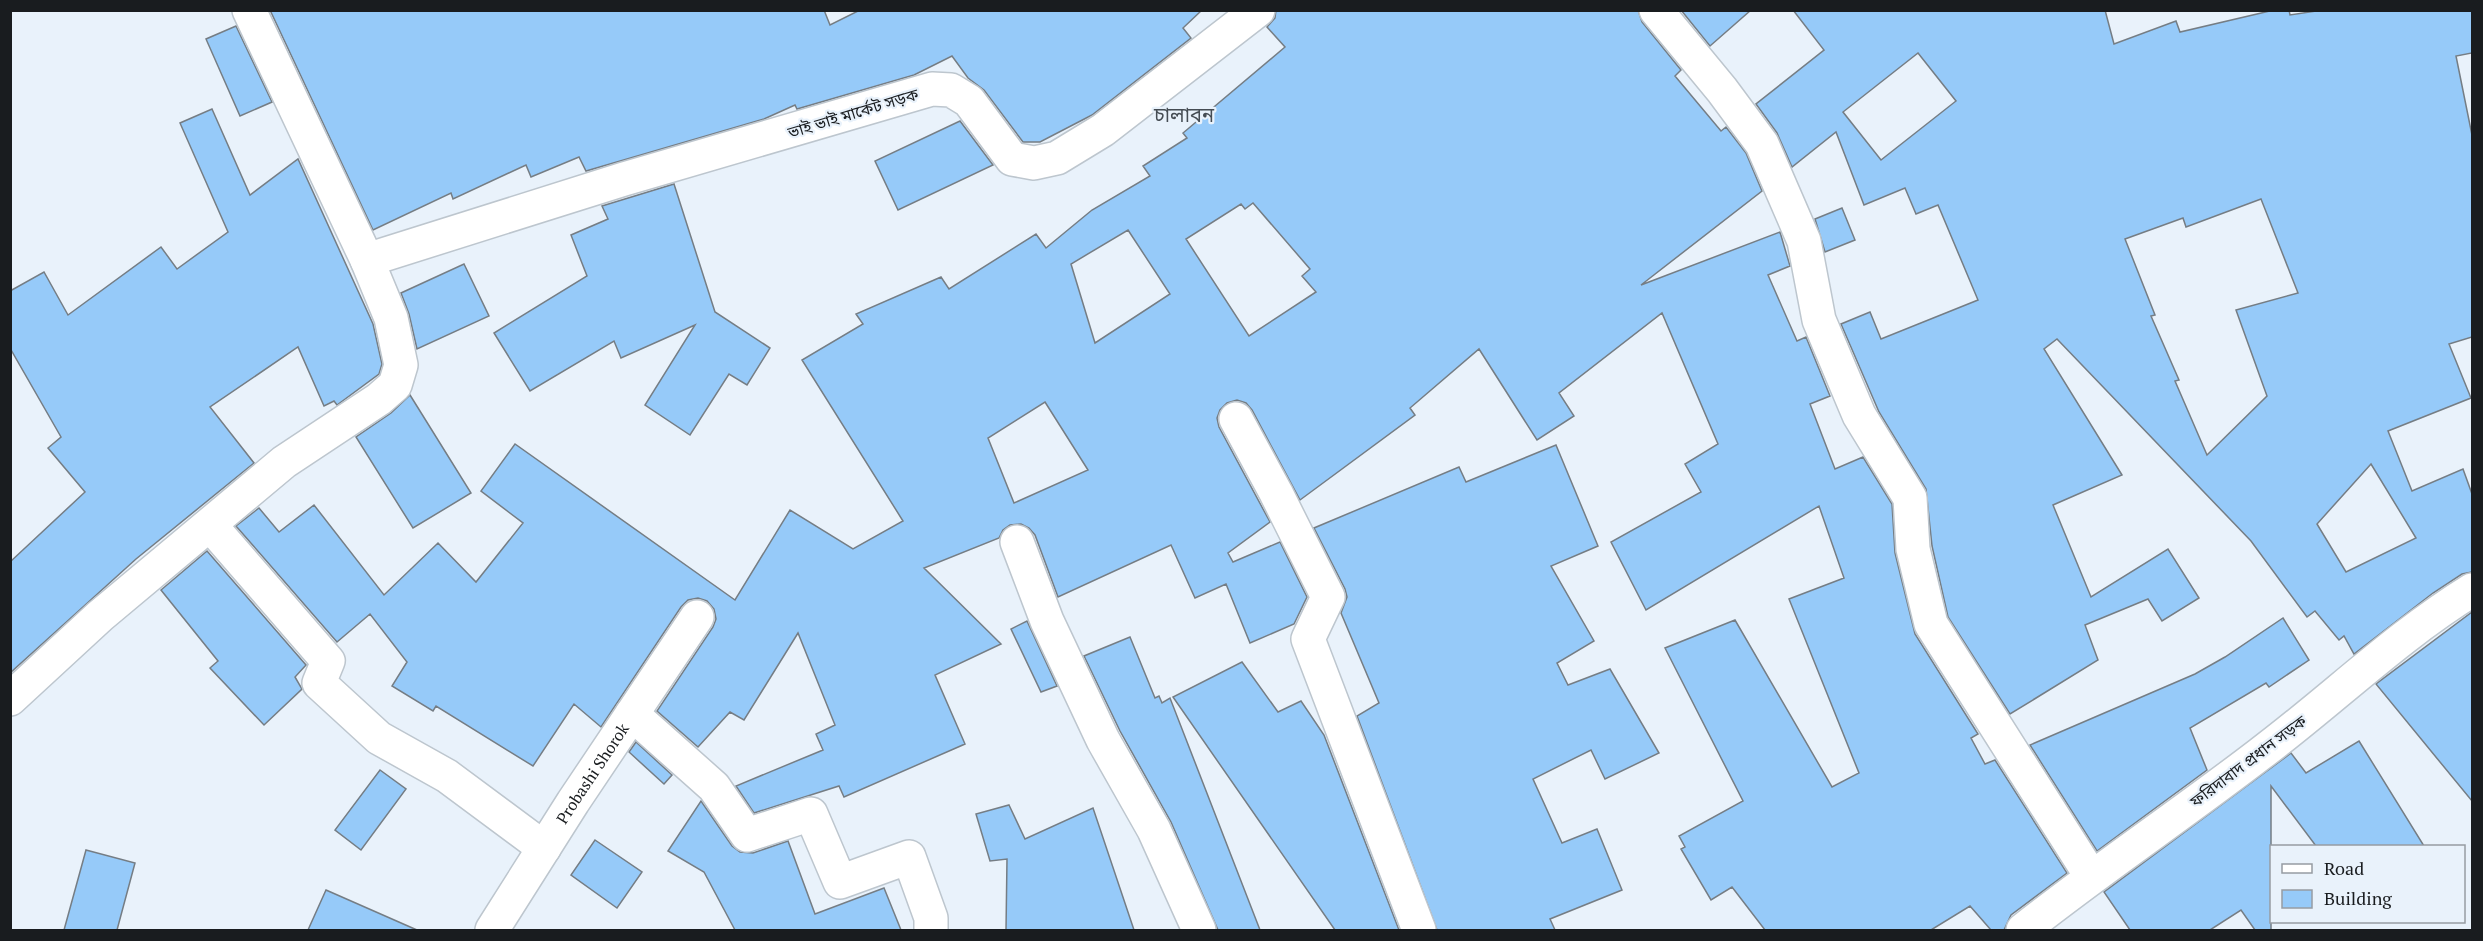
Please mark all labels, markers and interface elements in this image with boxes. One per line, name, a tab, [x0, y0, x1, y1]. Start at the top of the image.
street label: ভাই ভাই মার্কেট সড়ক	[784, 82, 922, 144]
district label: চালাবন	[1153, 101, 1215, 128]
street label: ফরিদাবাদ প্রধান সড়ক	[2184, 709, 2312, 813]
street label: Probashi Shorok	[551, 718, 634, 828]
legend	[2270, 845, 2465, 923]
text: Road	[2324, 856, 2364, 880]
text: Building	[2324, 886, 2392, 910]

